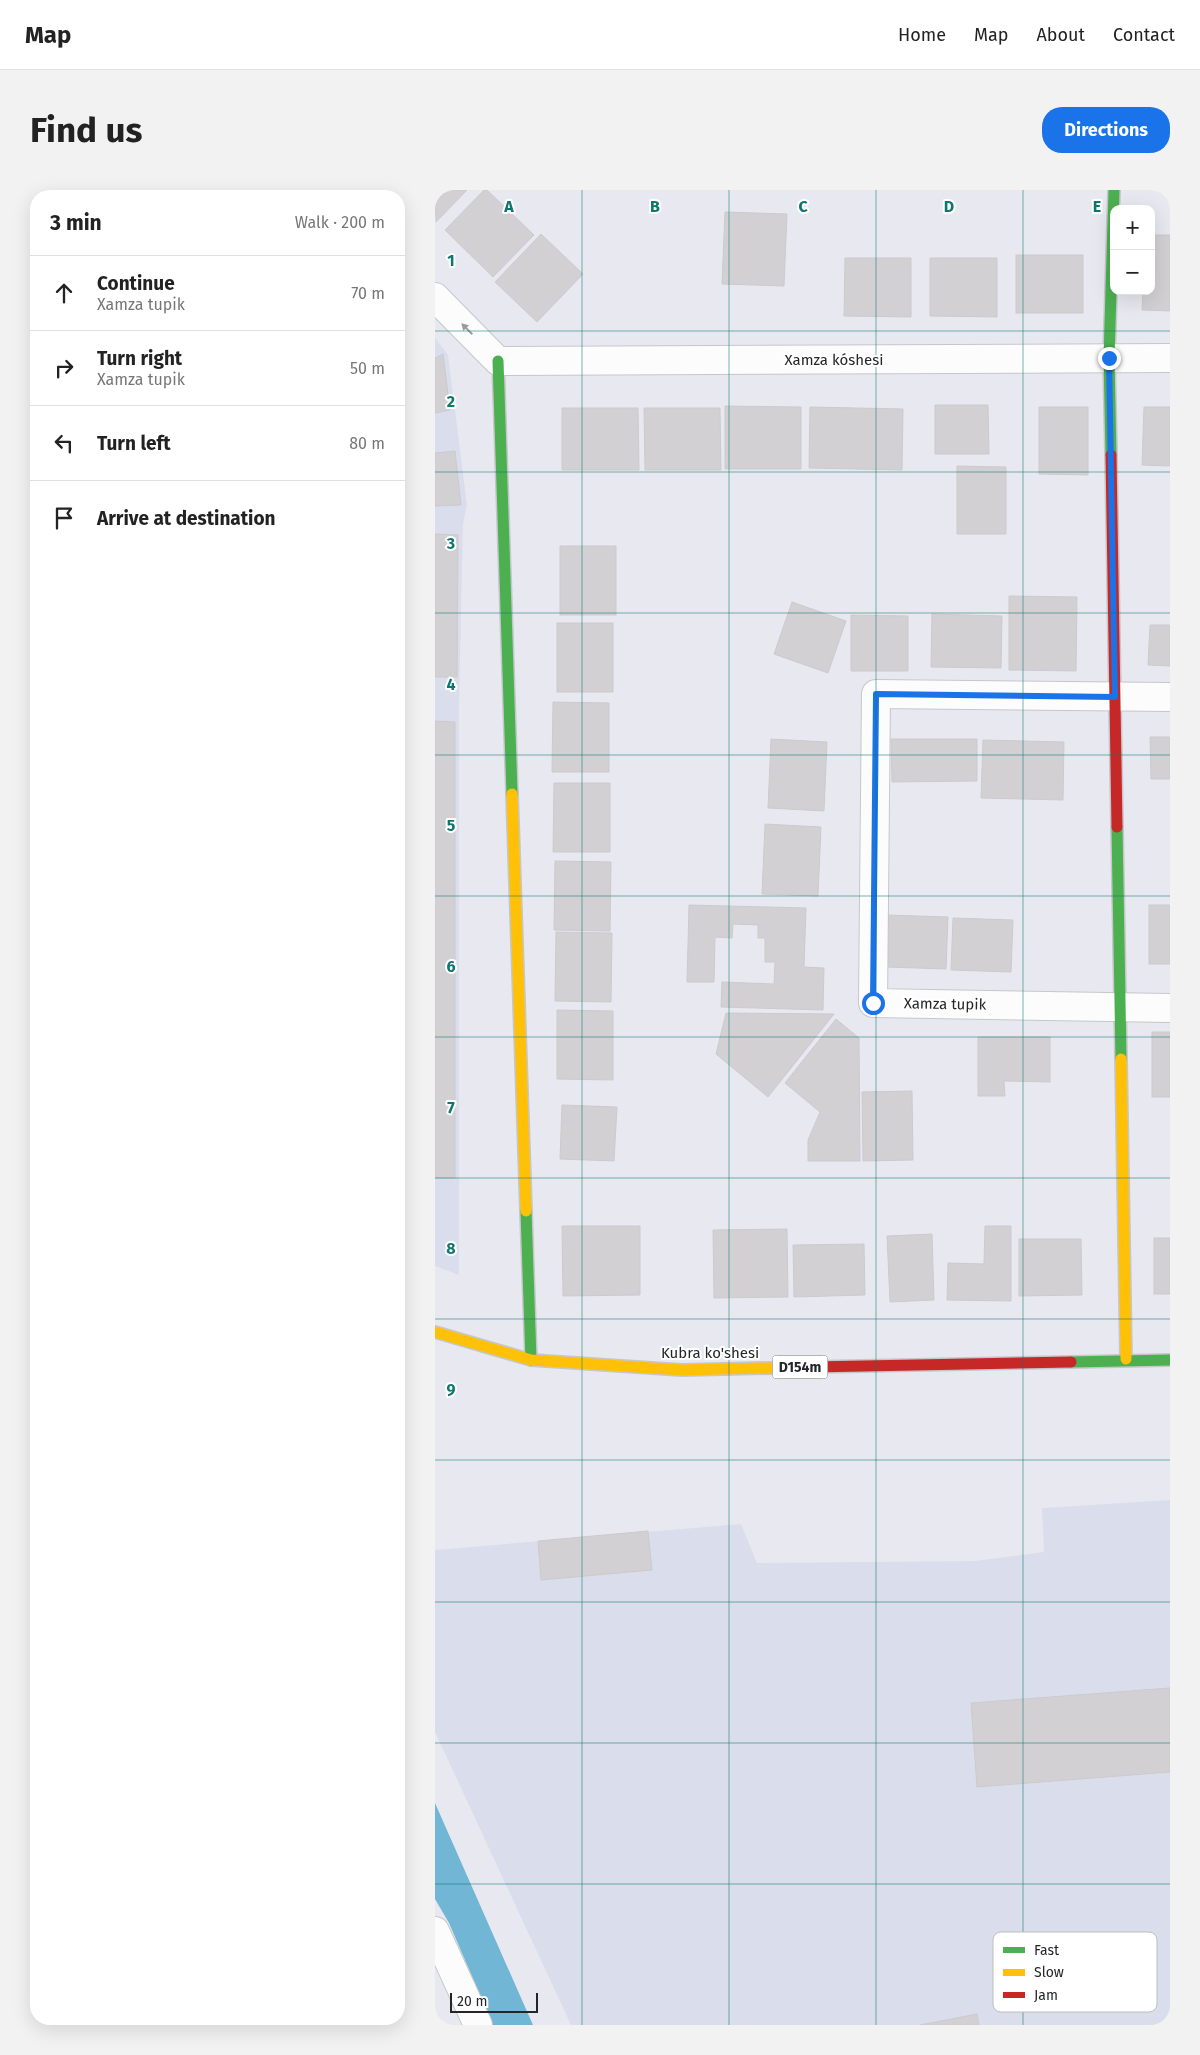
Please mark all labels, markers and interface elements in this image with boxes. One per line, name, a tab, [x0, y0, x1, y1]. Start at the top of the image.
text: Map	[25, 21, 71, 49]
text: Home	[898, 24, 946, 46]
text: Map	[974, 24, 1008, 46]
text: About	[1036, 24, 1085, 46]
text: Contact	[1113, 24, 1175, 46]
button: Directions	[1042, 107, 1170, 153]
text: Find us	[30, 109, 142, 151]
text: A	[503, 197, 514, 216]
text: B	[650, 197, 660, 216]
text: C	[798, 197, 808, 216]
text: D	[944, 197, 954, 216]
text: E	[1093, 197, 1101, 216]
map controls	[1110, 205, 1155, 295]
button: +	[1110, 205, 1155, 250]
text: 3 min	[50, 210, 102, 236]
text: Walk · 200 m	[295, 213, 385, 232]
button: −	[1110, 250, 1155, 295]
text: 1	[447, 251, 455, 270]
text: Continue	[97, 272, 175, 295]
icon: ahead	[50, 279, 78, 307]
text: 70 m	[351, 284, 385, 303]
text: Xamza tupik	[97, 295, 185, 314]
one-way arrow	[461, 323, 473, 335]
text: Turn right	[97, 347, 182, 370]
route end	[1098, 347, 1121, 370]
street label: Xamza kóshesi	[785, 351, 884, 369]
icon: right	[50, 354, 78, 382]
text: 50 m	[350, 359, 385, 378]
text: Xamza tupik	[97, 370, 185, 389]
text: 2	[447, 392, 455, 411]
icon: left	[50, 429, 78, 457]
text: Turn left	[97, 432, 171, 455]
text: 80 m	[349, 434, 385, 453]
icon: arrive	[50, 504, 78, 532]
text: Arrive at destination	[97, 507, 276, 530]
text: 3	[446, 534, 455, 553]
text: 4	[446, 675, 456, 694]
text: 5	[447, 816, 456, 835]
text: 6	[446, 957, 456, 976]
route start	[862, 992, 885, 1015]
street label: Xamza tupik	[904, 994, 987, 1014]
text: 7	[447, 1098, 455, 1117]
text: 8	[446, 1239, 456, 1258]
street label: Kubra ko'shesi	[661, 1344, 759, 1362]
road number: D154m	[773, 1356, 827, 1378]
text: 9	[447, 1380, 456, 1399]
legend	[993, 1932, 1157, 2012]
text: Fast	[1034, 1942, 1060, 1959]
text: Slow	[1034, 1964, 1064, 1981]
text: Jam	[1034, 1987, 1058, 2004]
scale bar	[450, 1990, 537, 2013]
text: 20 m	[457, 1993, 487, 2010]

